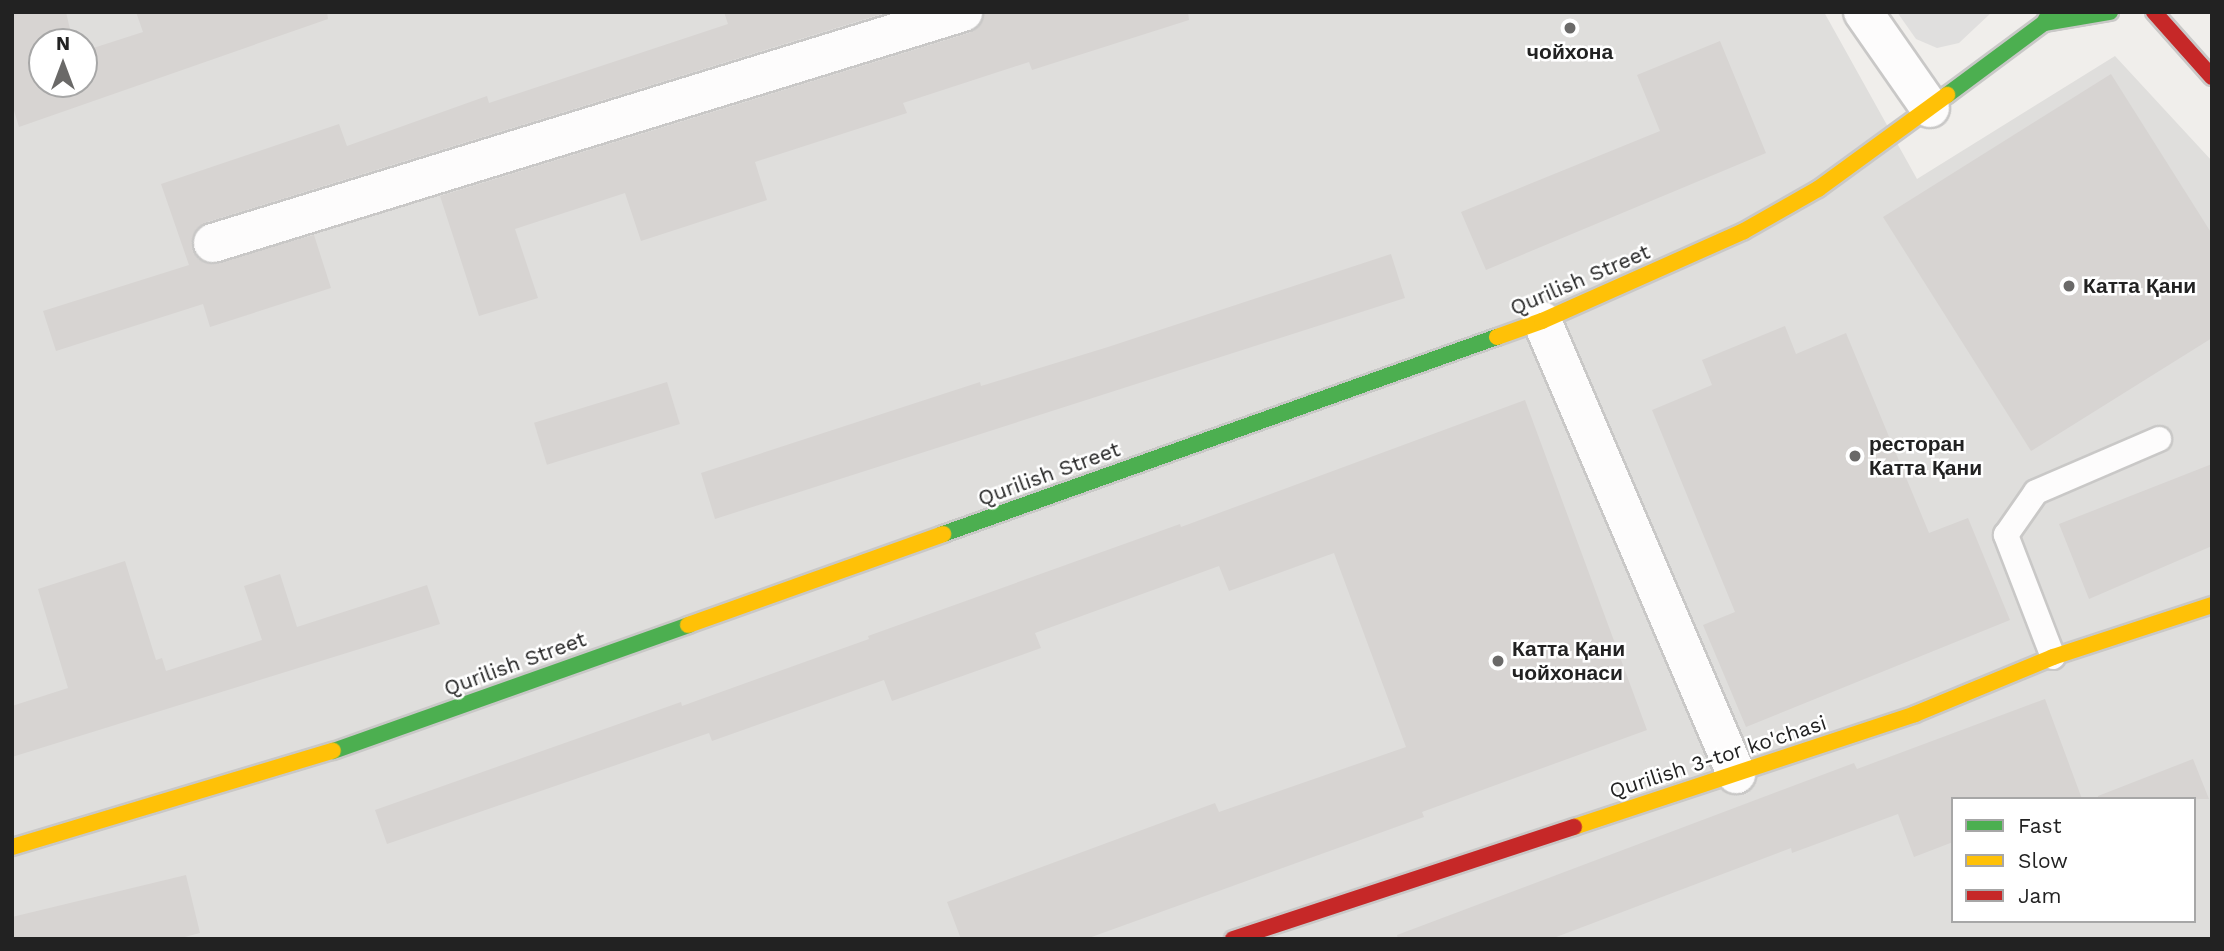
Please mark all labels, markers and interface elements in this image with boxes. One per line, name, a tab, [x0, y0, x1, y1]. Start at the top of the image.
marker: чойхона	[1562, 20, 1578, 36]
north arrow	[28, 28, 98, 98]
text: N	[56, 32, 70, 55]
place label: чойхона	[1527, 39, 1613, 65]
street label: Qurilish Street	[1506, 239, 1654, 321]
place label: Катта Қани	[2083, 273, 2196, 299]
marker: Катта Қани	[2061, 278, 2077, 294]
place label: ресторан Катта Қани	[1869, 431, 1982, 481]
street label: Qurilish Street	[975, 437, 1123, 511]
marker: ресторан Катта Қани	[1847, 448, 1863, 464]
street label: Qurilish Street	[441, 627, 589, 701]
place label: Катта Қани чойхонаси	[1512, 636, 1625, 686]
marker: Катта Қани чойхонаси	[1490, 653, 1506, 669]
street label: Qurilish 3-tor ko'chasi	[1606, 710, 1830, 804]
legend	[1951, 797, 2196, 923]
text: Fast	[2018, 813, 2062, 838]
text: Slow	[2018, 848, 2068, 873]
text: Jam	[2018, 883, 2061, 908]

